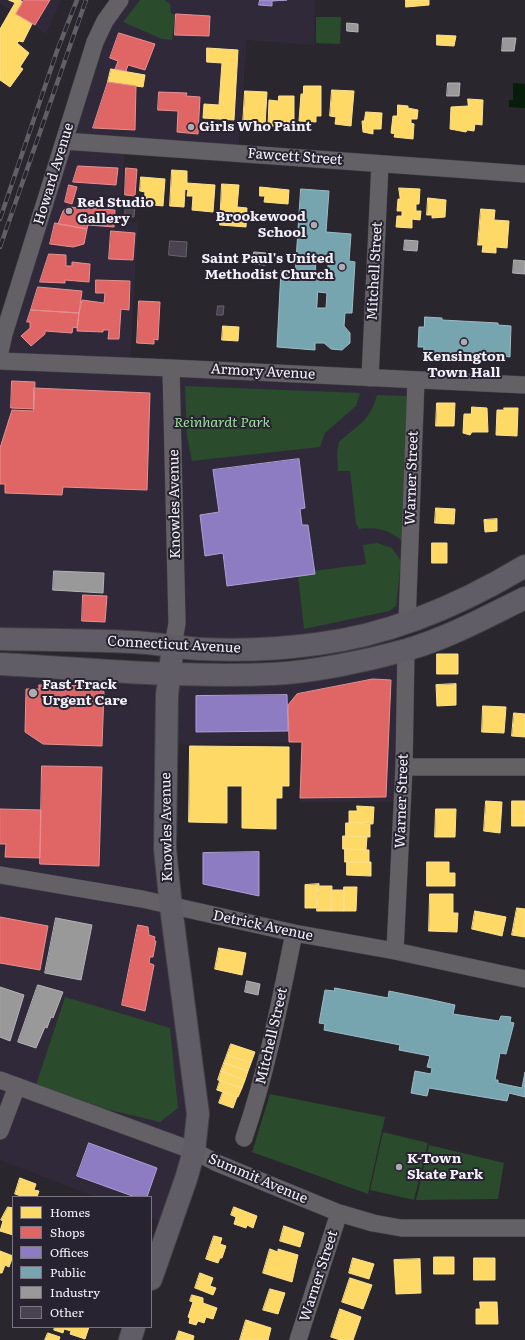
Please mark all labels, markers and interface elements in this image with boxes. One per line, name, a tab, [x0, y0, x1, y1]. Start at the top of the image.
place label: Girls Who Paint	[199, 119, 312, 135]
street label: Howard Avenue	[30, 121, 78, 227]
marker: Girls Who Paint	[186, 122, 196, 132]
street label: Fawcett Street	[247, 145, 343, 169]
place label: Red Studio Gallery	[77, 195, 154, 228]
marker: Red Studio Gallery	[64, 206, 74, 216]
place label: Brookewood School	[216, 209, 306, 242]
marker: Brookewood School	[309, 220, 319, 230]
street label: Mitchell Street	[364, 221, 386, 321]
place label: Saint Paul's United Methodist Church	[201, 251, 334, 284]
marker: Saint Paul's United Methodist Church	[337, 262, 347, 272]
marker: Kensington Town Hall	[459, 337, 469, 347]
place label: Kensington Town Hall	[423, 349, 505, 382]
street label: Armory Avenue	[210, 361, 316, 383]
park label: Reinhardt Park	[174, 415, 270, 431]
street label: Warner Street	[402, 430, 422, 526]
street label: Knowles Avenue	[166, 449, 184, 559]
street label: Connecticut Avenue	[107, 633, 241, 657]
place label: Fast Track Urgent Care	[42, 677, 128, 710]
marker: Fast Track Urgent Care	[27, 687, 39, 699]
street label: Warner Street	[392, 753, 412, 849]
street label: Knowles Avenue	[158, 772, 176, 882]
street label: Detrick Avenue	[211, 907, 315, 945]
street label: Mitchell Street	[253, 986, 291, 1086]
street label: Summit Avenue	[206, 1151, 310, 1207]
place label: K-Town Skate Park	[407, 1151, 483, 1184]
marker: K-Town Skate Park	[394, 1162, 404, 1172]
legend	[12, 1196, 152, 1328]
text: Homes	[50, 1203, 90, 1221]
text: Shops	[50, 1223, 85, 1241]
street label: Warner Street	[296, 1228, 342, 1324]
text: Offices	[50, 1243, 88, 1261]
text: Public	[50, 1263, 86, 1281]
text: Industry	[50, 1283, 100, 1301]
text: Other	[50, 1303, 84, 1321]

